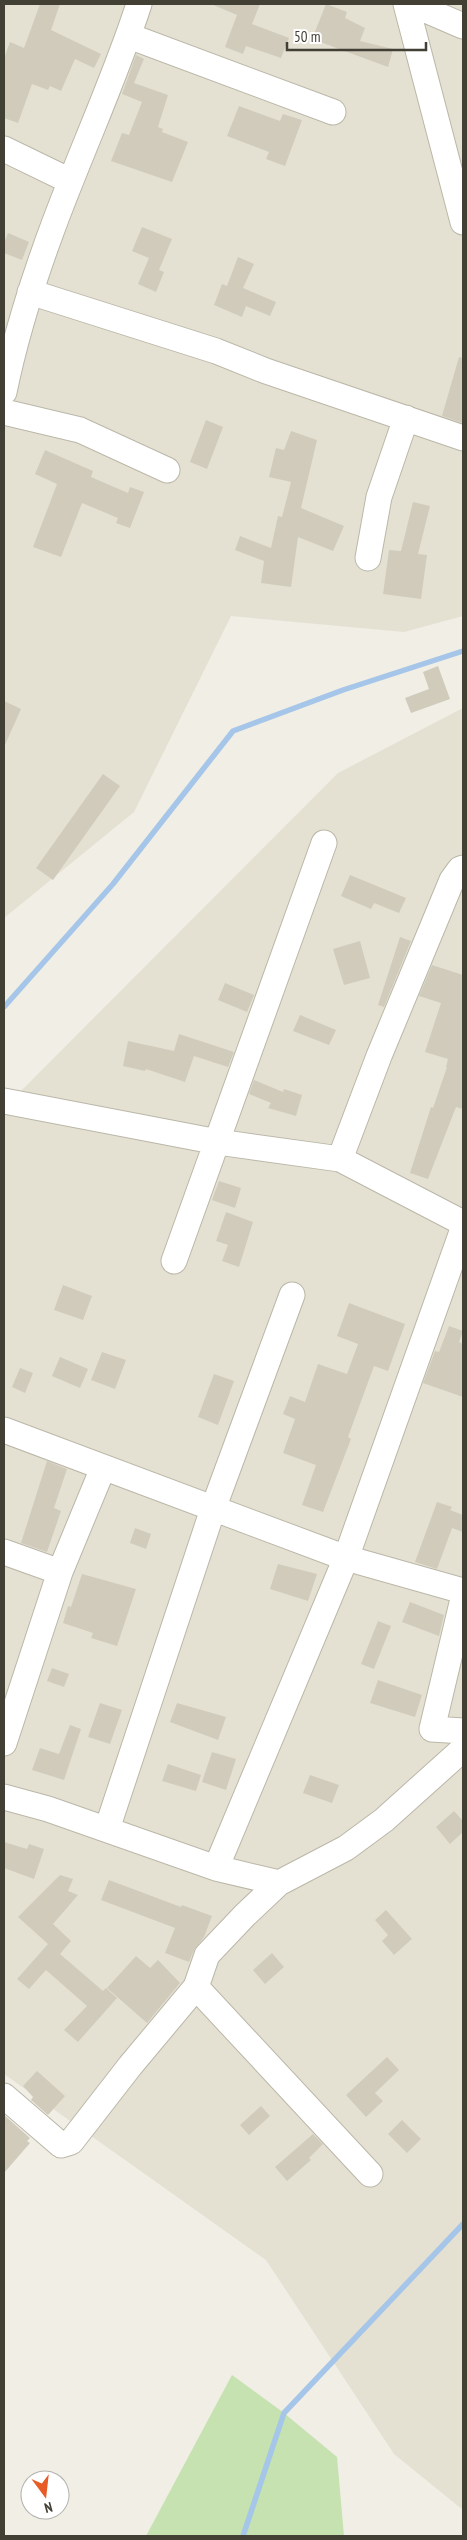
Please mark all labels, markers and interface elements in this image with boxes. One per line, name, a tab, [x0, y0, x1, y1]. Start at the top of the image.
scale bar	[287, 20, 426, 52]
text: 50 m	[294, 27, 320, 46]
north arrow	[20, 2470, 70, 2520]
text: N	[42, 2498, 54, 2517]

